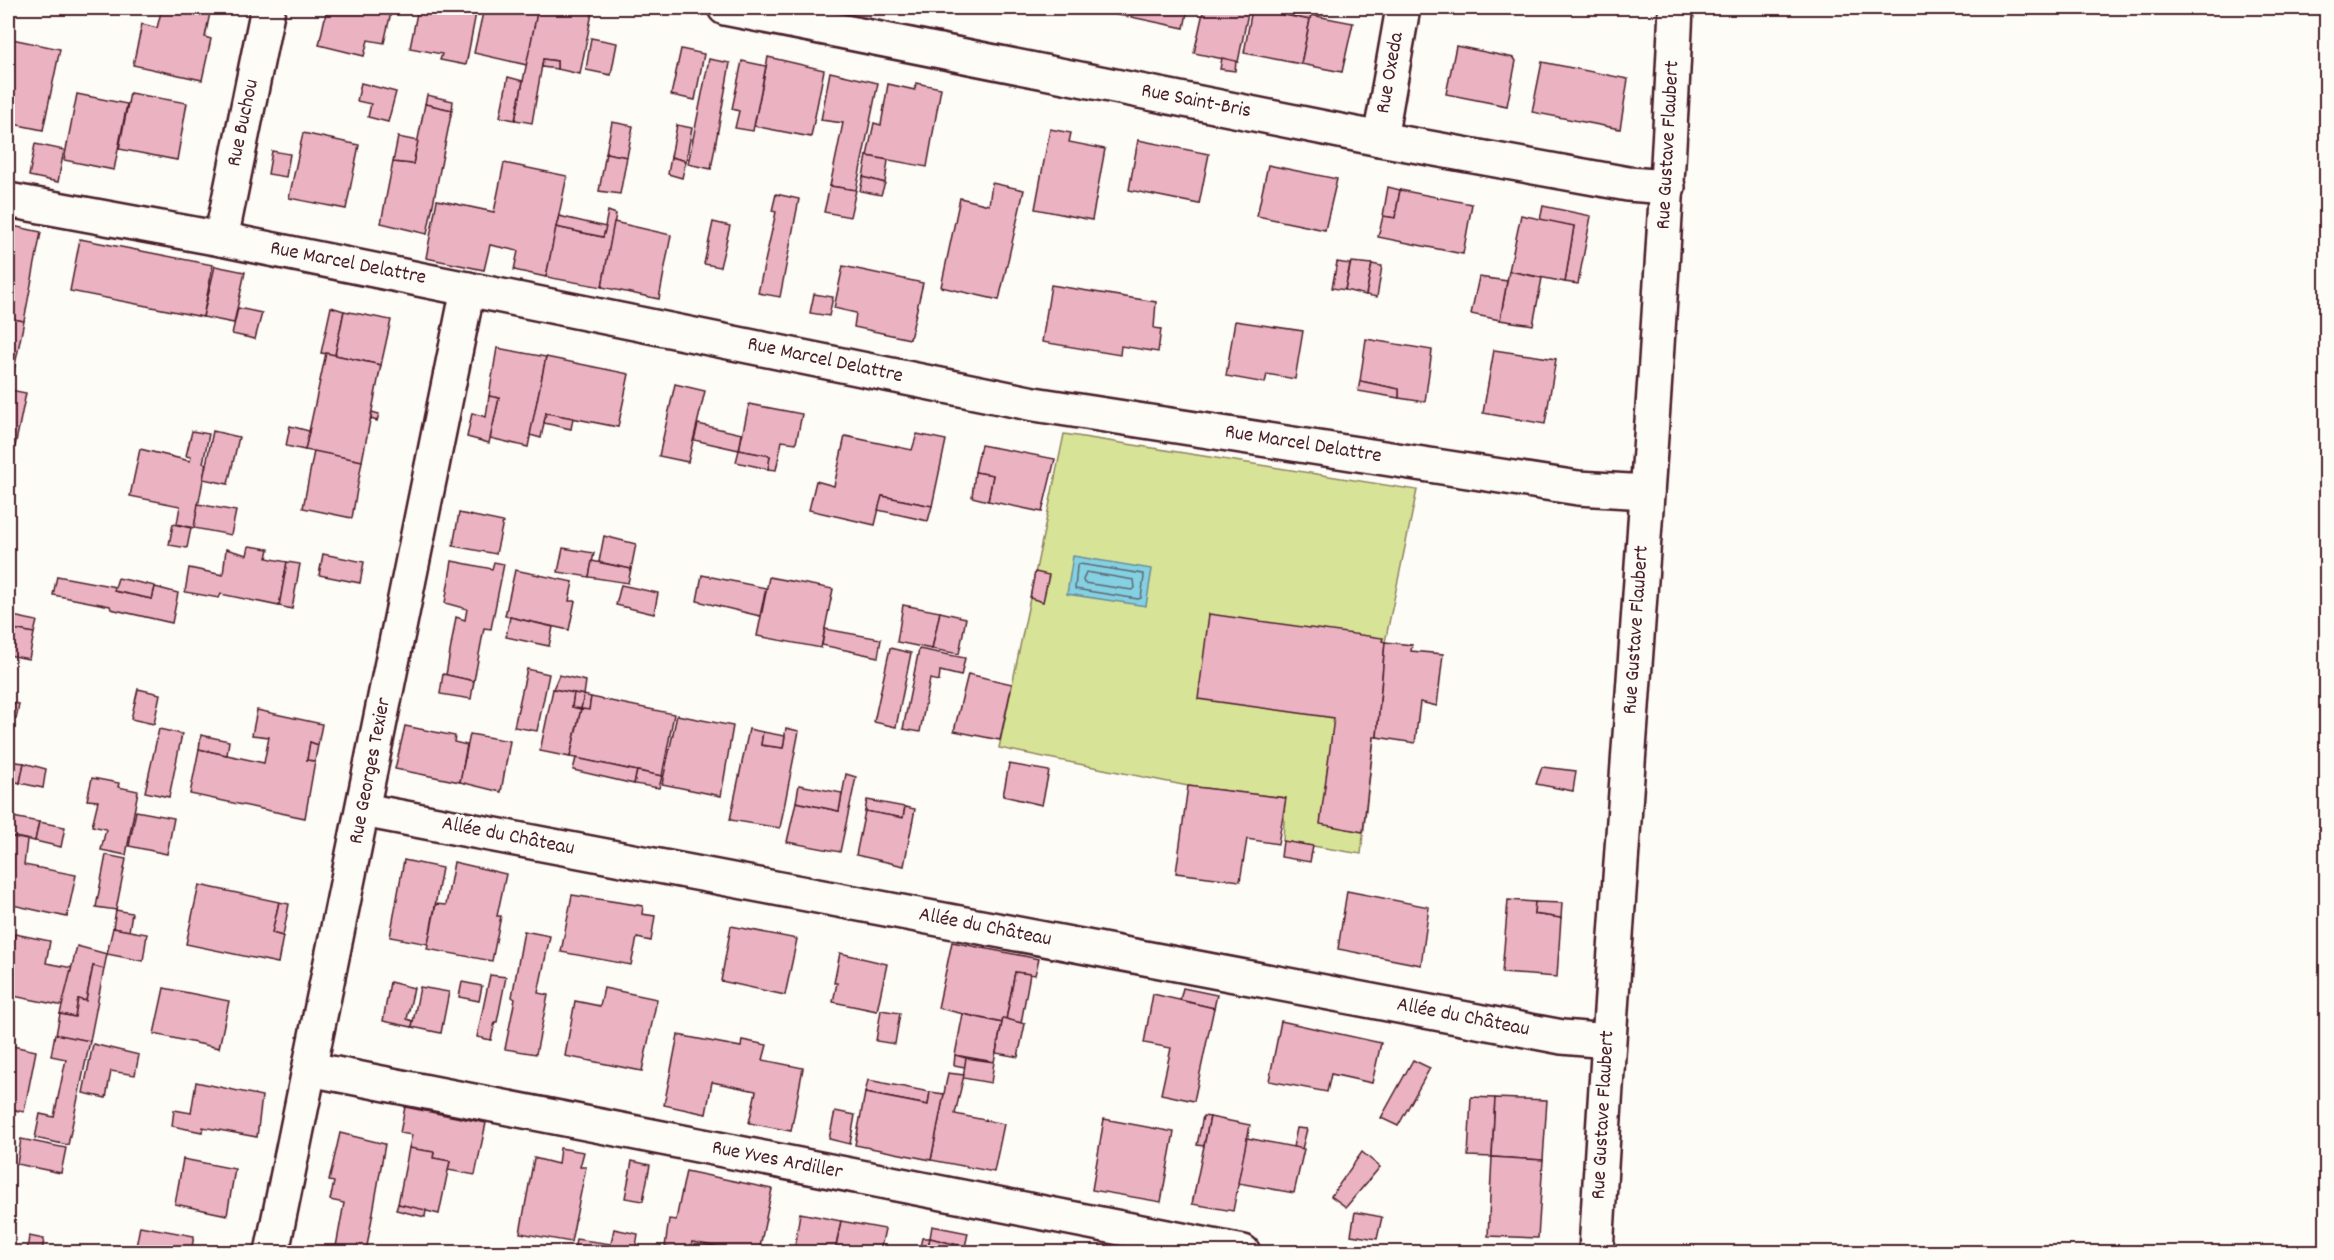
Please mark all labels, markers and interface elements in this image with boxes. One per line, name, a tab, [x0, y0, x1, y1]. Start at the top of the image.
street label: Rue Oxeda	[1369, 29, 1413, 116]
street label: Rue Gustave Flaubert	[1650, 59, 1688, 230]
street label: Rue Buchou	[220, 76, 268, 170]
street label: Rue Saint-Bris	[1138, 77, 1254, 127]
street label: Rue Marcel Delattre	[267, 234, 429, 294]
street label: Rue Marcel Delattre	[745, 330, 905, 392]
street label: Rue Marcel Delattre	[1223, 418, 1383, 472]
street label: Rue Gustave Flaubert	[1616, 544, 1658, 716]
street label: Rue Georges Texier	[342, 695, 400, 847]
street label: Allée du Château	[439, 809, 577, 865]
street label: Allée du Château	[916, 900, 1054, 956]
street label: Allée du Château	[1394, 990, 1532, 1046]
street label: Rue Gustave Flaubert	[1585, 1029, 1623, 1200]
street label: Rue Yves Ardiller	[709, 1134, 845, 1188]

